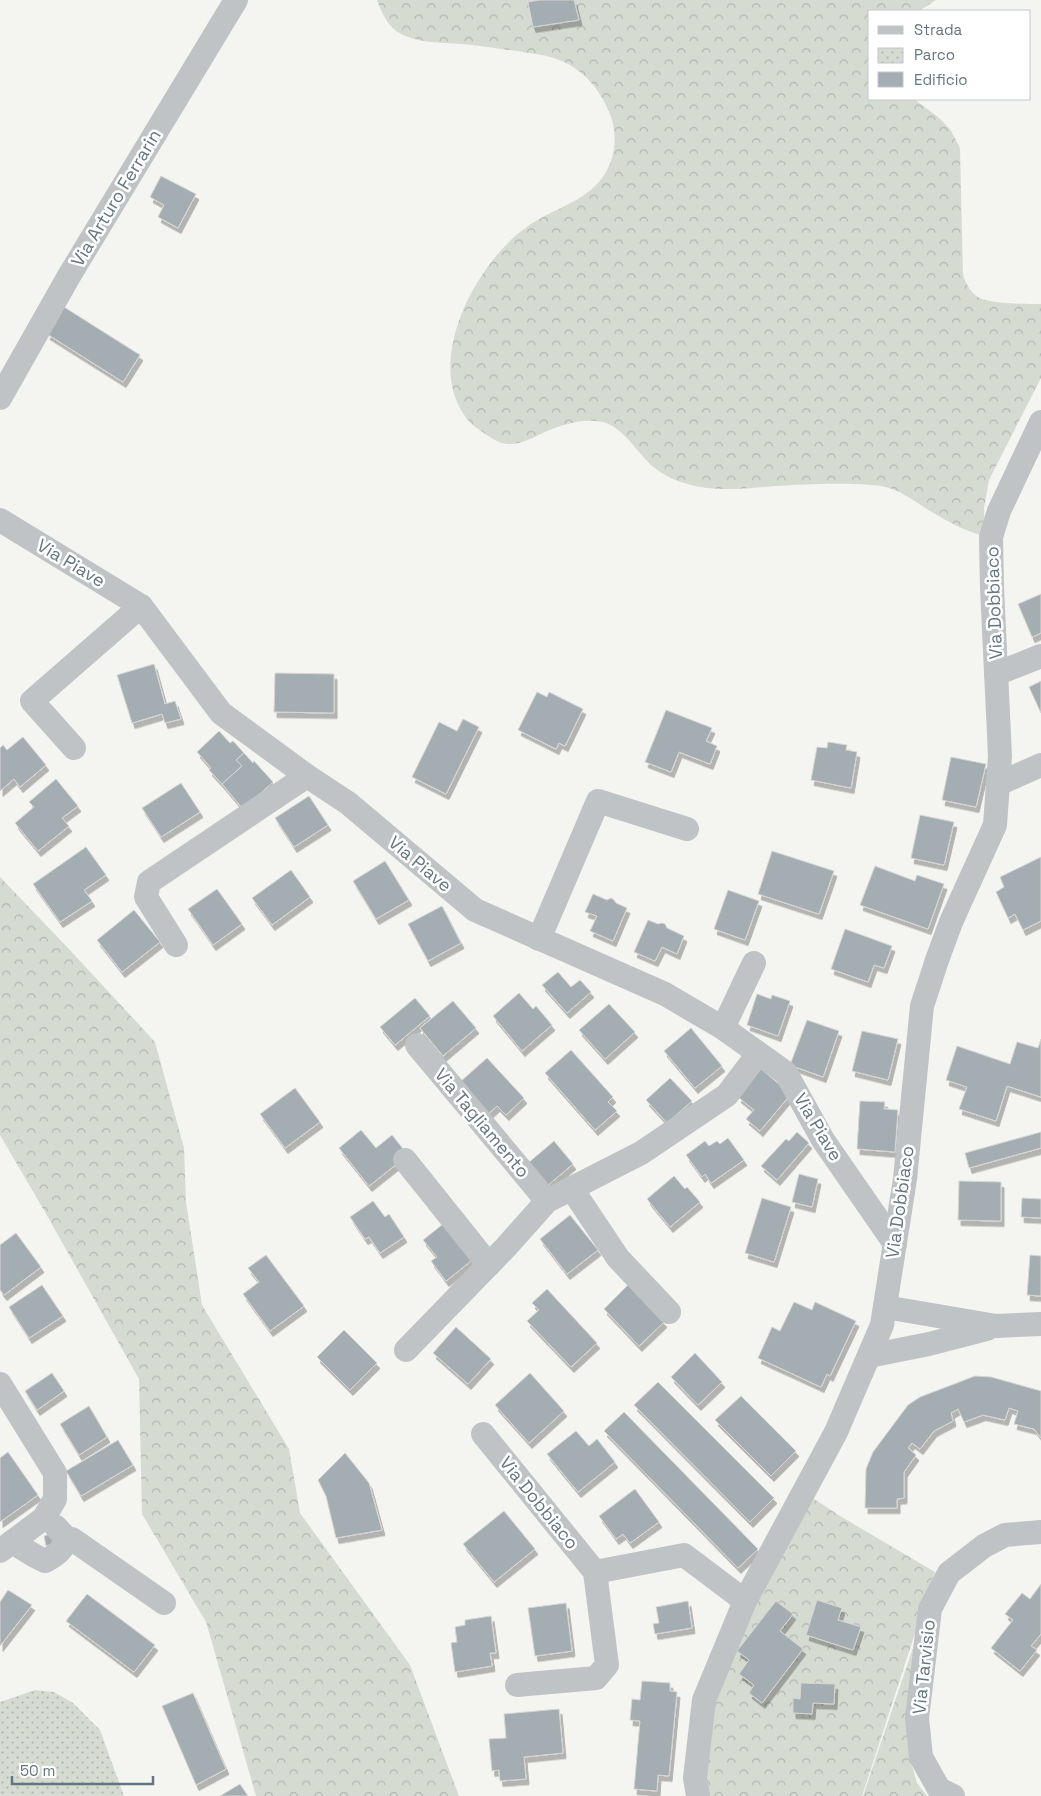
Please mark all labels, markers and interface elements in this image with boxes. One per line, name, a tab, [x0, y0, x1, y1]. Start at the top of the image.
legend	[868, 10, 1031, 100]
text: Strada	[914, 20, 963, 39]
text: Parco	[914, 45, 955, 64]
text: Edificio	[914, 70, 968, 89]
street label: Via Arturo Ferrarin	[66, 125, 166, 271]
street label: Via Piave	[33, 533, 110, 592]
street label: Via Dobbiaco	[980, 546, 1007, 660]
street label: Via Piave	[384, 831, 457, 897]
street label: Via Tagliamento	[430, 1063, 535, 1182]
street label: Via Piave	[789, 1088, 848, 1165]
street label: Via Dobbiaco	[880, 1144, 919, 1260]
street label: Via Dobbiaco	[495, 1451, 584, 1554]
street label: Via Tarvisio	[907, 1618, 940, 1716]
scale bar	[12, 1754, 154, 1786]
text: 50 m	[20, 1761, 55, 1780]

